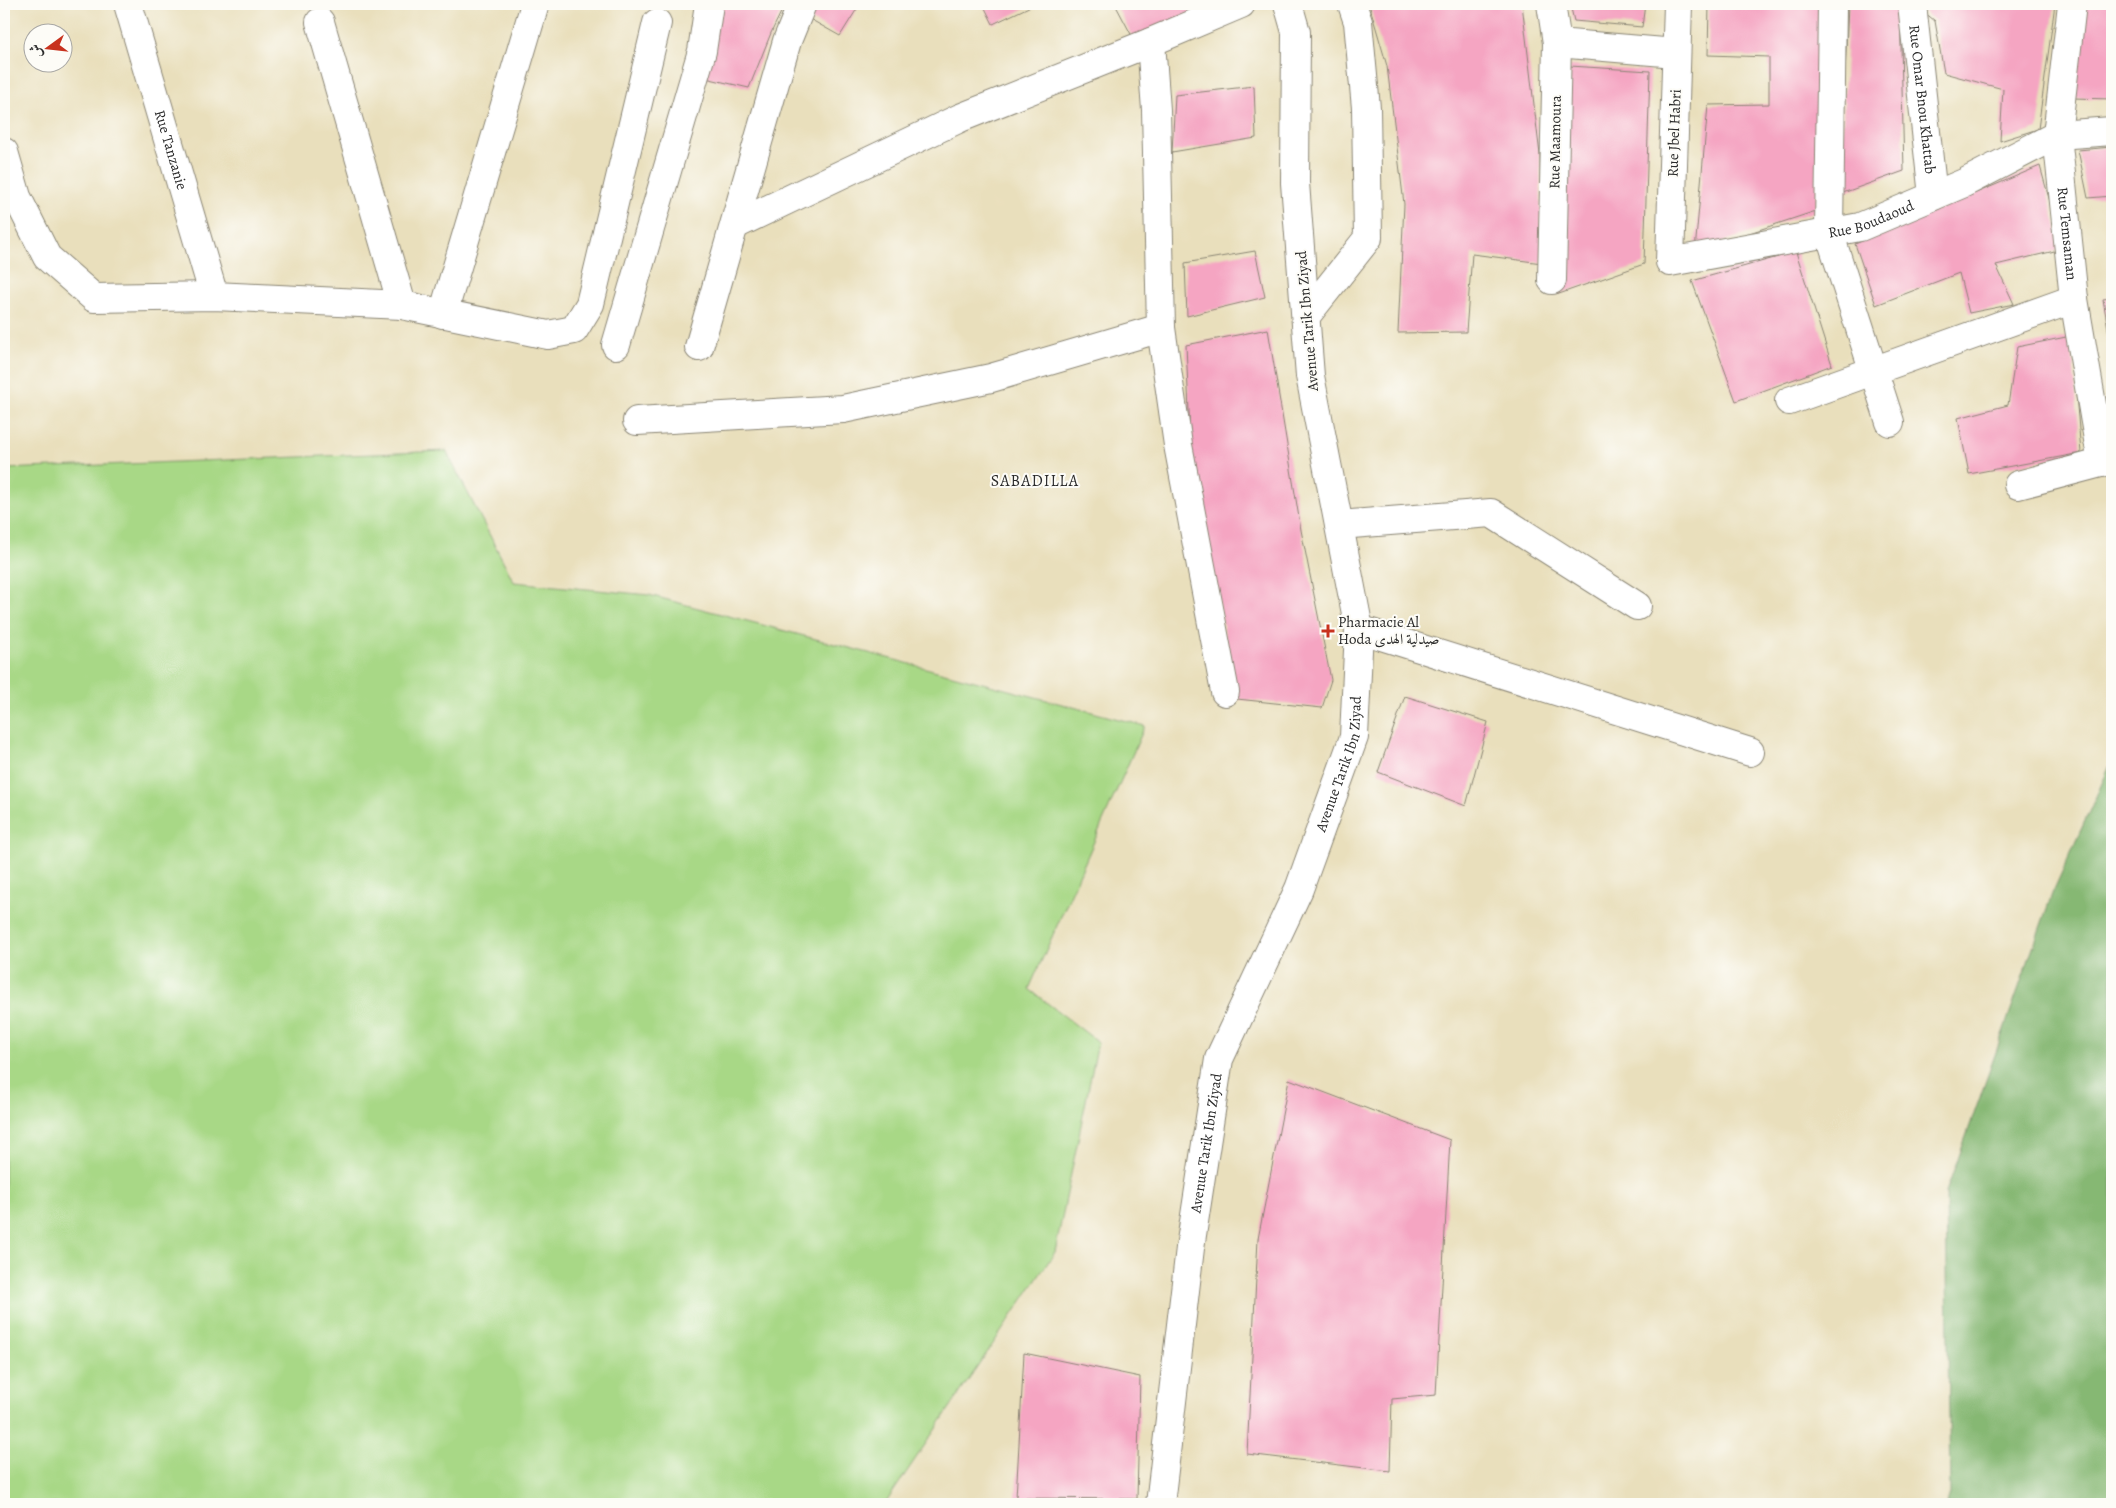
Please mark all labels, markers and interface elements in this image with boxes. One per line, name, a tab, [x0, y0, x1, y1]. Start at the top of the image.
north arrow	[22, 22, 72, 72]
street label: Rue Omar Bnou Khattab	[1904, 24, 1941, 175]
text: ش	[25, 42, 47, 60]
street label: Rue Jbel Habri	[1662, 89, 1686, 177]
street label: Rue Maamoura	[1544, 95, 1566, 189]
street label: Rue Tanzanie	[150, 107, 192, 192]
street label: Rue Temsaman	[2052, 186, 2082, 281]
street label: Rue Boudaoud	[1827, 195, 1918, 243]
street label: Avenue Tarik Ibn Ziyad	[1291, 249, 1323, 393]
district label: SABADILLA	[991, 470, 1079, 492]
place label: Pharmacie Al Hoda صيدلية الهدى	[1338, 612, 1439, 649]
marker: Pharmacie Al Hoda صيدلية الهدى	[1322, 625, 1334, 637]
street label: Avenue Tarik Ibn Ziyad	[1310, 695, 1366, 835]
street label: Avenue Tarik Ibn Ziyad	[1185, 1071, 1227, 1215]

